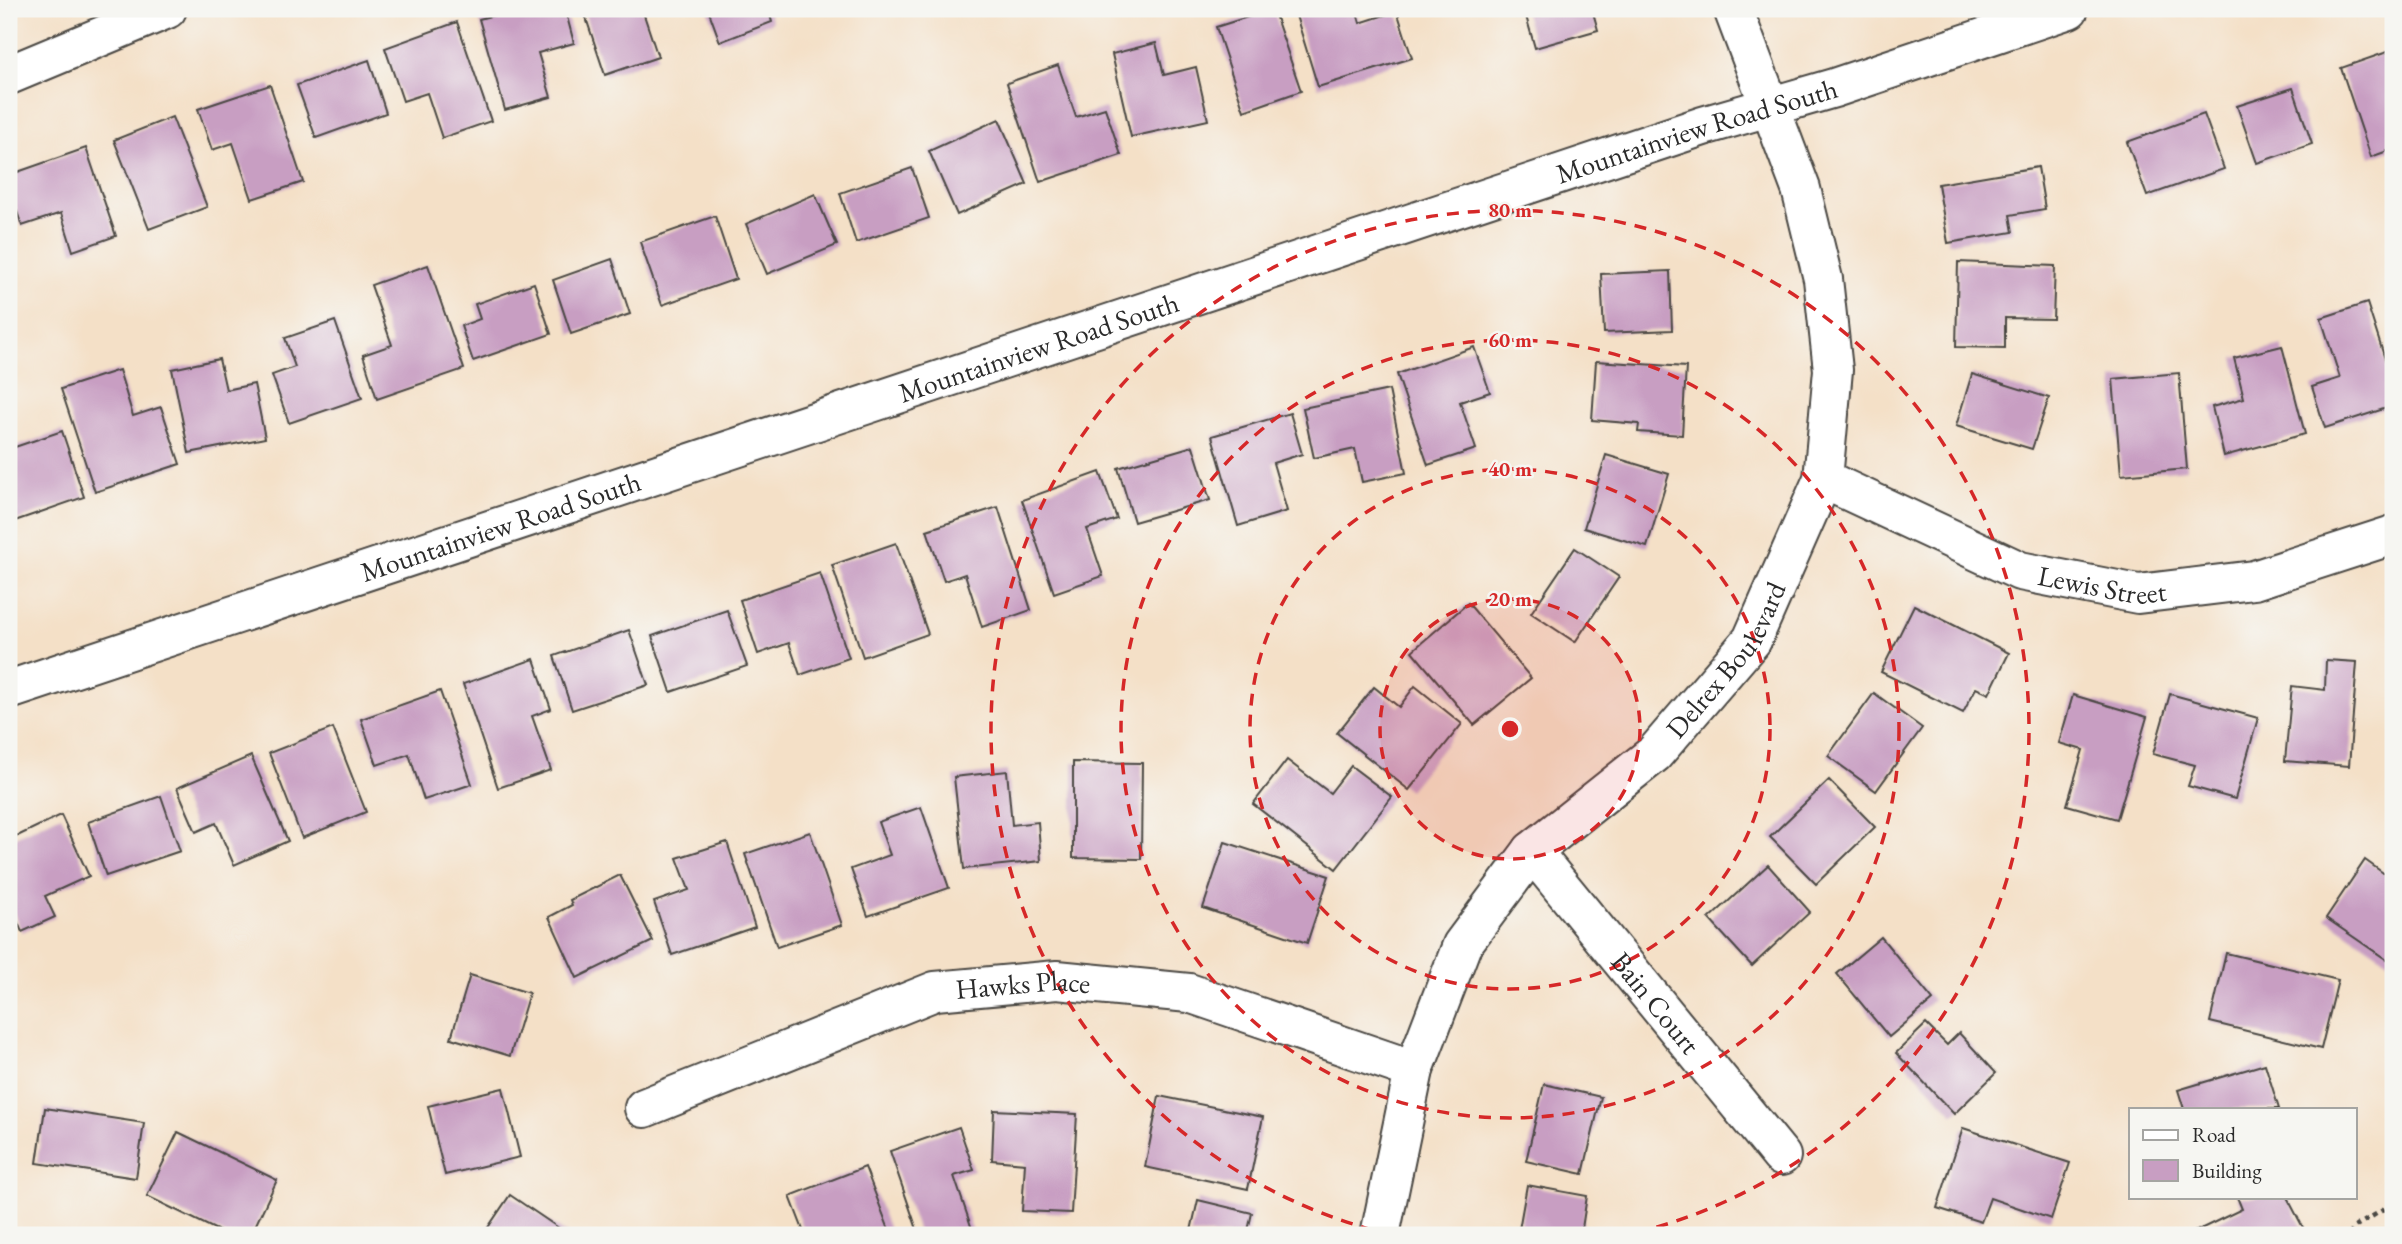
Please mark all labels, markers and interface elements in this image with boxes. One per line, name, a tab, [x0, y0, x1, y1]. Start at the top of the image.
street label: Mountainview Road South	[1551, 70, 1842, 192]
text: 80 m	[1488, 196, 1532, 223]
street label: Mountainview Road South	[894, 284, 1183, 411]
text: 60 m	[1488, 326, 1532, 353]
text: 40 m	[1488, 455, 1532, 482]
street label: Mountainview Road South	[356, 463, 645, 590]
street label: Lewis Street	[2035, 557, 2168, 612]
street label: Delrex Boulevard	[1658, 575, 1794, 745]
text: 20 m	[1488, 585, 1532, 612]
centre of rings	[1498, 717, 1522, 741]
street label: Bain Court	[1604, 944, 1708, 1061]
street label: Hawks Place	[954, 962, 1092, 1007]
legend	[2129, 1108, 2356, 1198]
text: Road	[2192, 1121, 2236, 1148]
text: Building	[2192, 1157, 2262, 1184]

